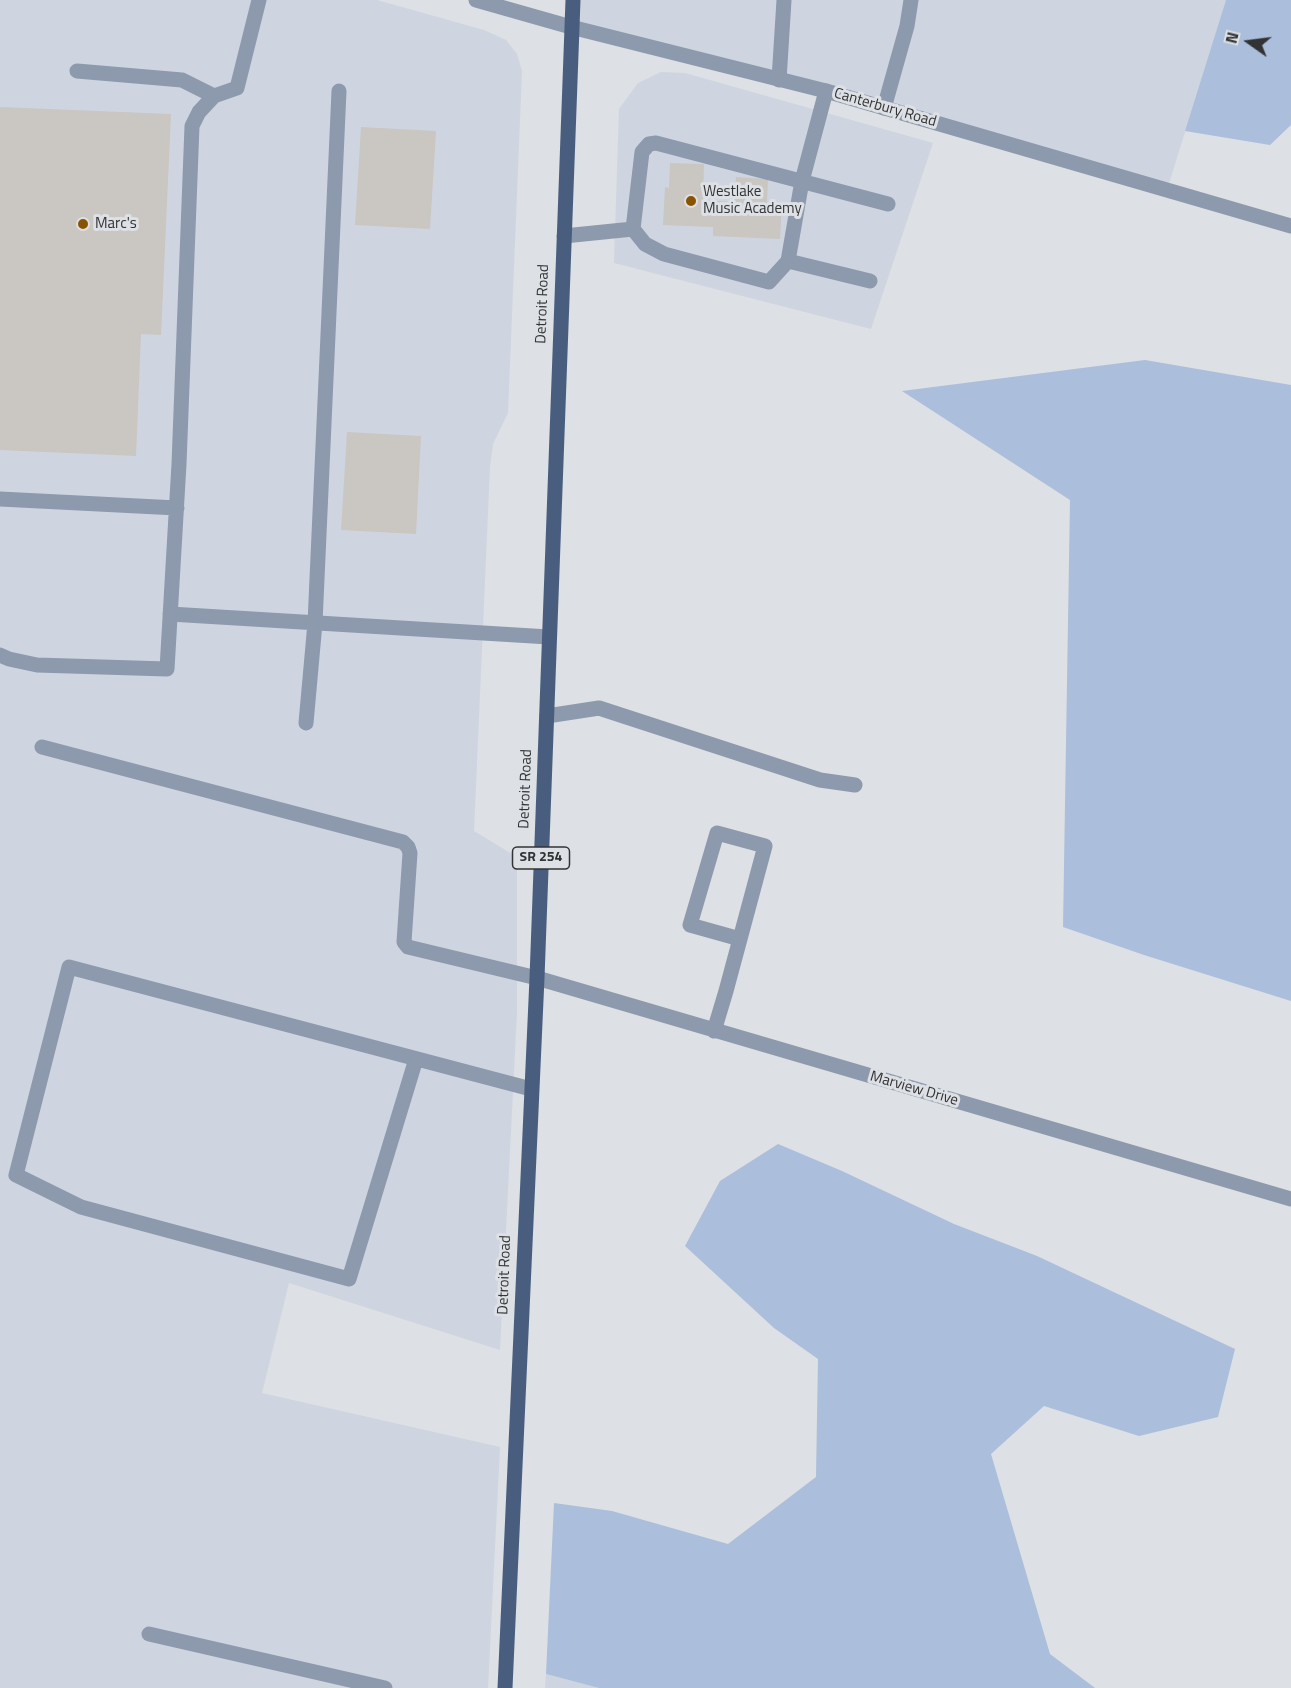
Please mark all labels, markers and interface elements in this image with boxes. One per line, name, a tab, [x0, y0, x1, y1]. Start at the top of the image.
north arrow	[1219, 12, 1279, 72]
text: N	[1219, 29, 1245, 46]
street label: Canterbury Road	[832, 85, 938, 131]
place label: Westlake Music Academy	[703, 183, 802, 218]
marker: Westlake Music Academy	[684, 194, 698, 208]
place label: Marc's	[95, 215, 137, 233]
marker: Marc's	[76, 217, 90, 231]
street label: Detroit Road	[533, 264, 553, 344]
street label: Detroit Road	[516, 749, 536, 829]
road number: SR 254	[512, 847, 570, 869]
street label: Marview Drive	[868, 1068, 960, 1110]
street label: Detroit Road	[495, 1235, 515, 1315]

